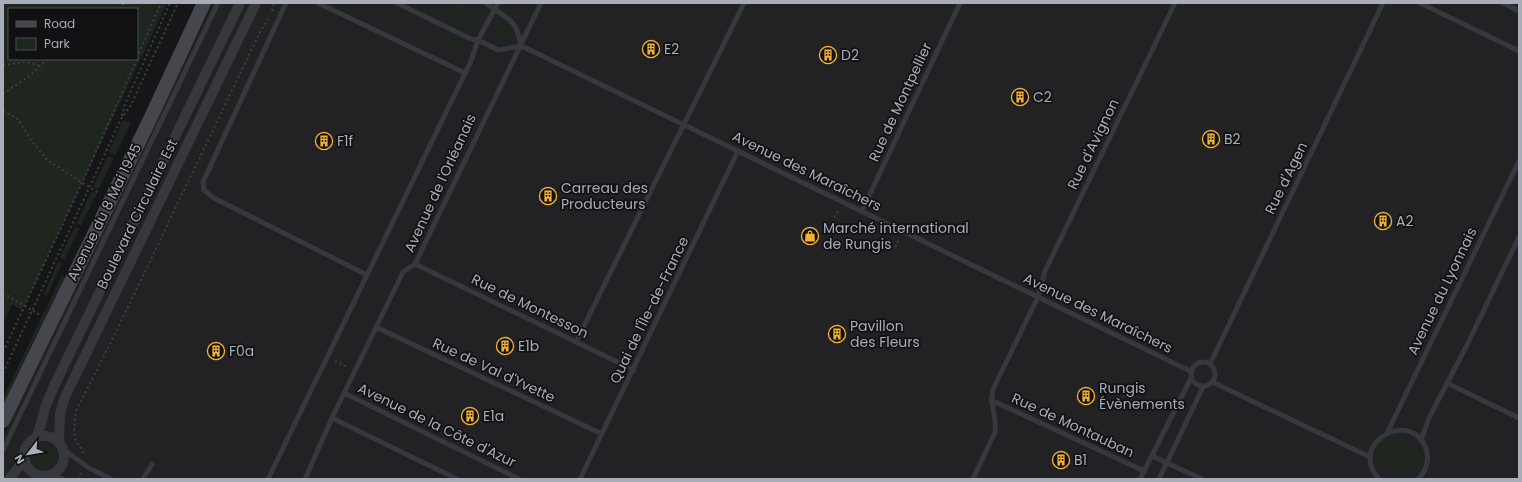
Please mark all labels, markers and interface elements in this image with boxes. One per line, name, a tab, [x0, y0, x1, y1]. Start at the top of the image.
legend	[8, 8, 138, 60]
text: Road	[44, 15, 75, 32]
text: Park	[44, 35, 71, 52]
building icon: E2	[641, 39, 661, 59]
place label: E2	[664, 39, 679, 59]
street label: Rue de Montpellier	[864, 39, 936, 165]
building icon: D2	[818, 45, 838, 65]
place label: D2	[841, 45, 859, 65]
building icon: C2	[1010, 87, 1030, 107]
place label: C2	[1033, 87, 1052, 107]
street label: Rue d'Avignon	[1062, 95, 1124, 193]
street label: Avenue de l'Orléanais	[399, 110, 481, 256]
street label: Avenue des Maraîchers	[729, 126, 885, 216]
building icon: B2	[1201, 129, 1221, 149]
place label: B2	[1224, 129, 1241, 149]
building icon: F1f	[314, 131, 334, 151]
place label: F1f	[337, 131, 354, 151]
street label: Boulevard Circulaire Est	[92, 136, 182, 292]
street label: Rue d'Agen	[1260, 139, 1312, 217]
street label: Avenue du 8 Mai 1945	[62, 140, 146, 284]
place label: Carreau des Producteurs	[561, 178, 648, 214]
building icon: Carreau des Producteurs	[538, 186, 558, 206]
building icon: A2	[1373, 211, 1393, 231]
place label: A2	[1396, 211, 1414, 231]
place label: Marché international de Rungis	[823, 218, 969, 254]
street label: Avenue du Lyonnais	[1402, 224, 1482, 358]
shop icon: Marché international de Rungis	[800, 226, 820, 246]
street label: Quai de l'Île-de-France	[605, 233, 693, 387]
street label: Avenue des Maraîchers	[1020, 268, 1176, 358]
street label: Rue de Montesson	[468, 269, 592, 343]
place label: Pavillon des Fleurs	[850, 316, 920, 352]
building icon: Pavillon des Fleurs	[827, 324, 847, 344]
street label: Rue de Val d'Yvette	[429, 333, 559, 407]
building icon: E1b	[495, 336, 515, 356]
place label: E1b	[518, 336, 539, 356]
building icon: F0a	[206, 341, 226, 361]
place label: F0a	[229, 341, 254, 361]
street label: Avenue de la Côte d'Azur	[355, 378, 519, 472]
place label: Rungis Évènements	[1099, 378, 1185, 414]
building icon: Rungis Évènements	[1076, 386, 1096, 406]
street label: Rue de Montauban	[1008, 388, 1138, 462]
building icon: E1a	[460, 406, 480, 426]
place label: E1a	[483, 406, 504, 426]
north arrow	[8, 434, 48, 474]
building icon: B1	[1051, 450, 1071, 470]
place label: B1	[1074, 450, 1087, 470]
text: N	[10, 451, 28, 467]

